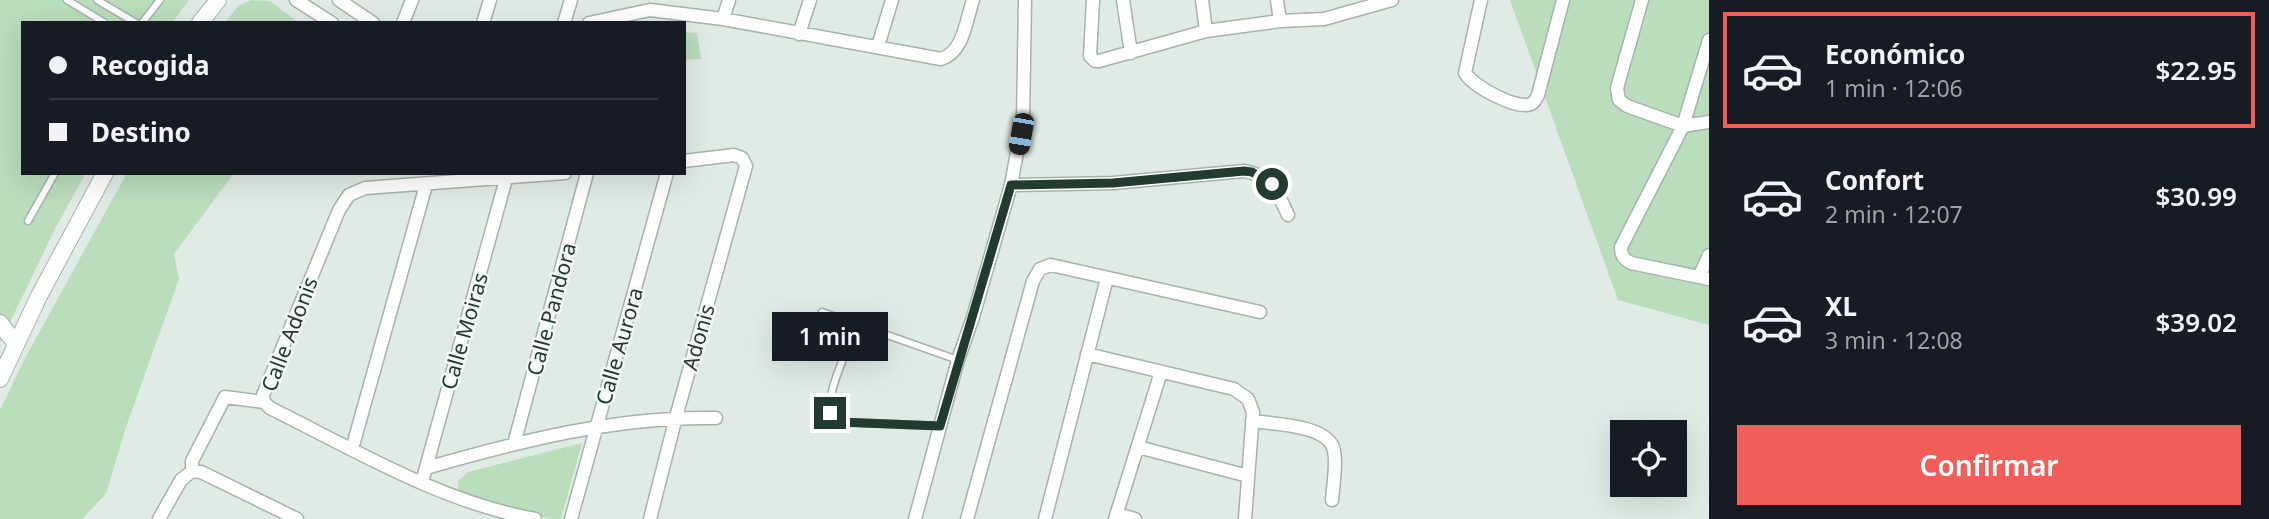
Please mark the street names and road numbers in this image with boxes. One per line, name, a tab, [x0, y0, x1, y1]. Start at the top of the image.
street label: Calle Pandora	[520, 240, 582, 378]
street label: Calle Moiras	[434, 269, 494, 393]
street label: Calle Adonis	[254, 273, 324, 395]
street label: Calle Aurora	[589, 284, 649, 408]
street label: Adonis	[675, 301, 721, 373]

